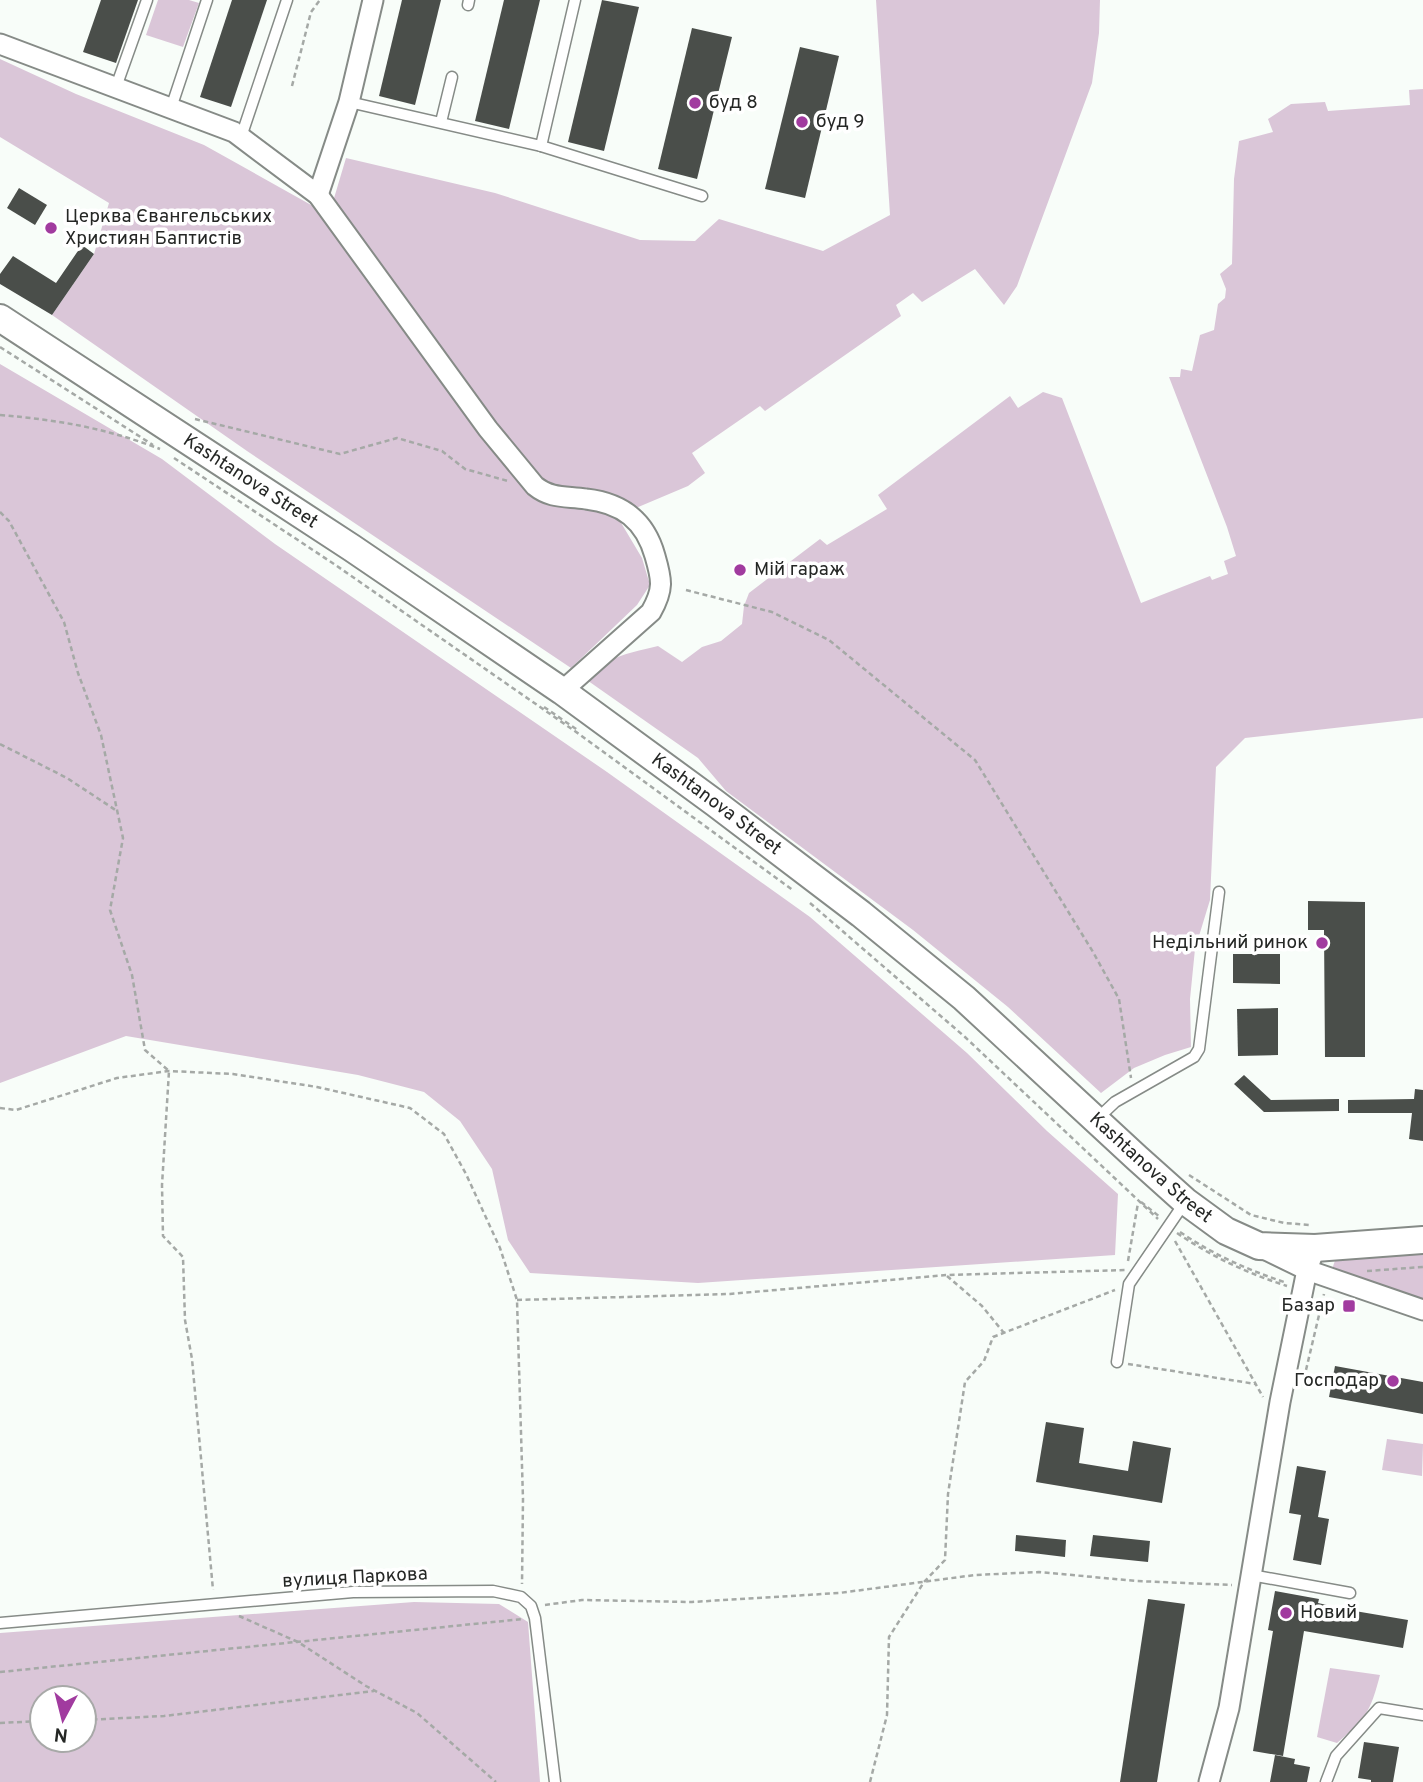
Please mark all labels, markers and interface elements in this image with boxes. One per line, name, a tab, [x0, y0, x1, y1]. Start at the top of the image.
place label: буд 8	[709, 91, 758, 115]
marker: буд 8	[687, 95, 703, 111]
place label: буд 9	[816, 110, 865, 134]
marker: буд 9	[794, 114, 810, 130]
place label: Церква Євангельських Християн Баптистів	[65, 205, 272, 251]
marker: Церква Євангельських Християн Баптистів	[43, 220, 59, 236]
street label: Kashtanova Street	[178, 429, 322, 534]
place label: Мій гараж	[754, 558, 845, 582]
marker: Мій гараж	[732, 562, 748, 578]
street label: Kashtanova Street	[646, 748, 786, 861]
place label: Недільний ринок	[1152, 931, 1308, 955]
marker: Недільний ринок	[1314, 935, 1330, 951]
street label: Kashtanova Street	[1084, 1108, 1217, 1229]
place label: Базар	[1281, 1294, 1335, 1318]
marker: Базар	[1341, 1298, 1357, 1314]
place label: Господар	[1294, 1369, 1379, 1393]
marker: Господар	[1385, 1373, 1401, 1389]
street label: вулиця Паркова	[282, 1562, 428, 1594]
place label: Новий	[1300, 1601, 1357, 1625]
marker: Новий	[1278, 1605, 1294, 1621]
north arrow	[28, 1684, 98, 1754]
text: N	[53, 1721, 69, 1747]

